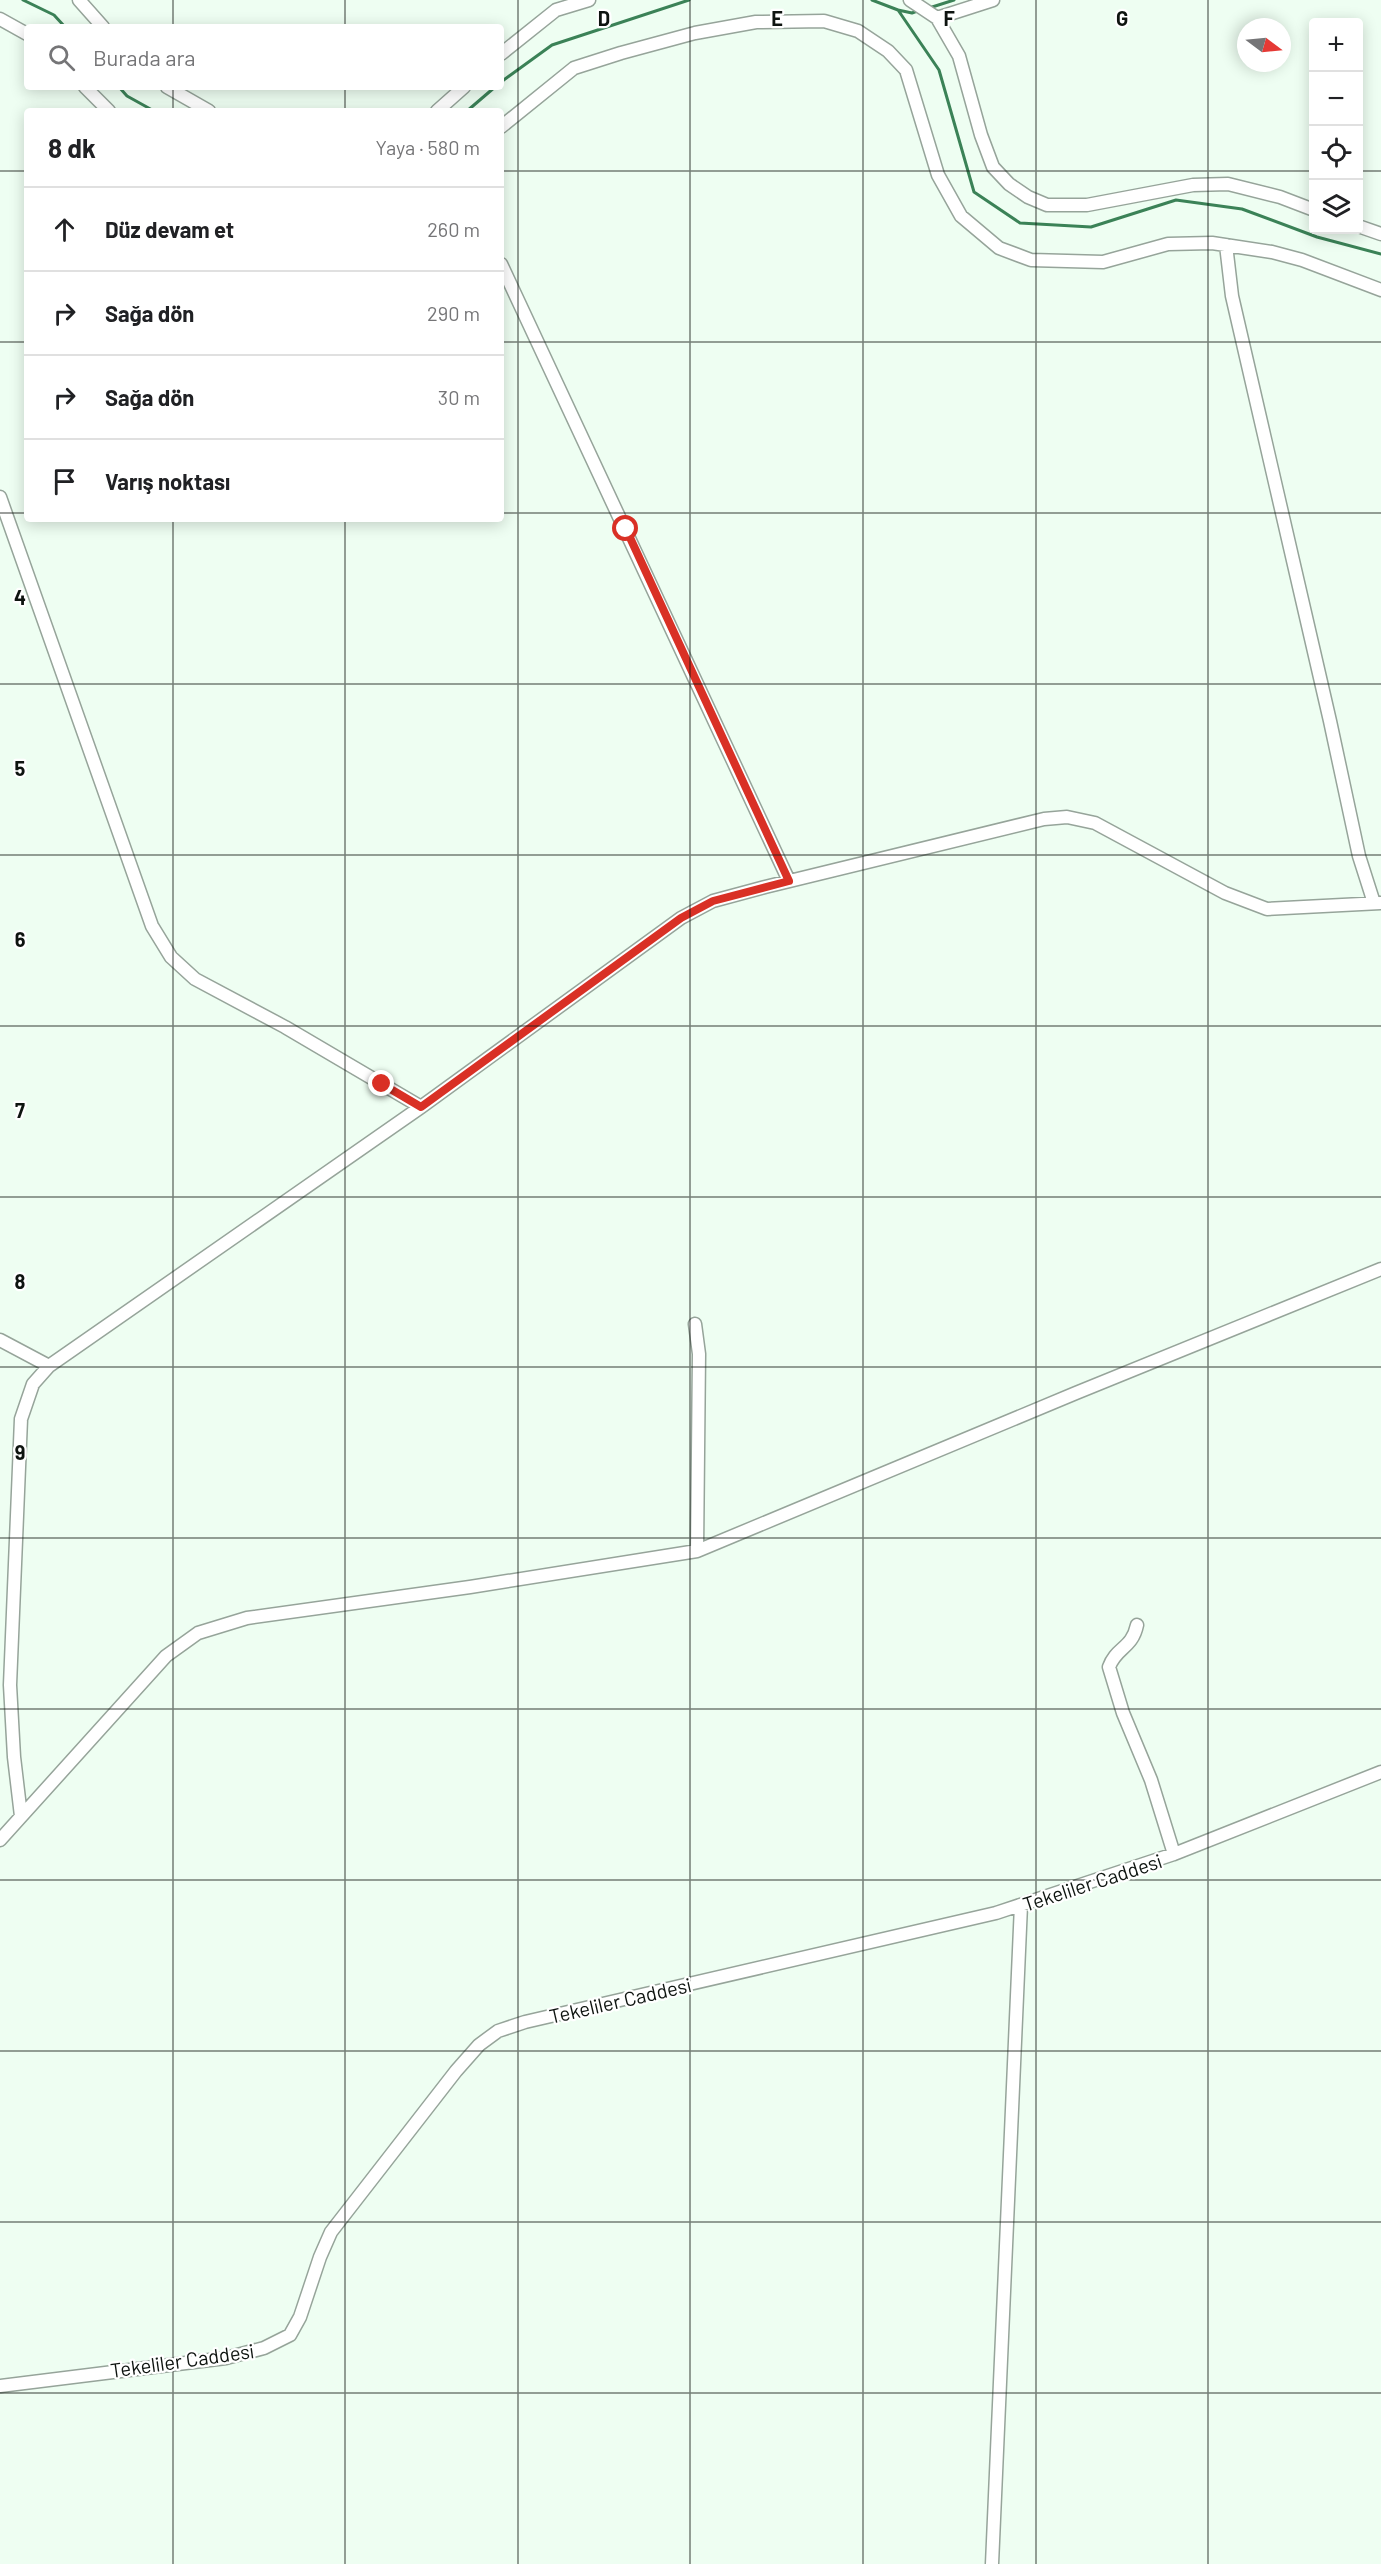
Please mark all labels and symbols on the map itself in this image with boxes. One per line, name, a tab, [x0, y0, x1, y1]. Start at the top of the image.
text: D	[598, 6, 610, 30]
text: E	[771, 6, 783, 30]
text: F	[943, 6, 955, 30]
text: G	[1116, 6, 1128, 30]
north arrow	[1237, 18, 1291, 72]
route start	[612, 515, 638, 541]
text: 4	[14, 585, 26, 609]
text: 5	[15, 756, 26, 780]
text: 6	[15, 927, 26, 951]
route end	[368, 1070, 394, 1096]
text: 7	[15, 1098, 25, 1122]
text: 8	[15, 1269, 26, 1293]
text: 9	[15, 1440, 25, 1464]
street label: Tekeliler Caddesi	[1019, 1848, 1165, 1916]
street label: Tekeliler Caddesi	[547, 1972, 693, 2028]
street label: Tekeliler Caddesi	[109, 2338, 255, 2382]

